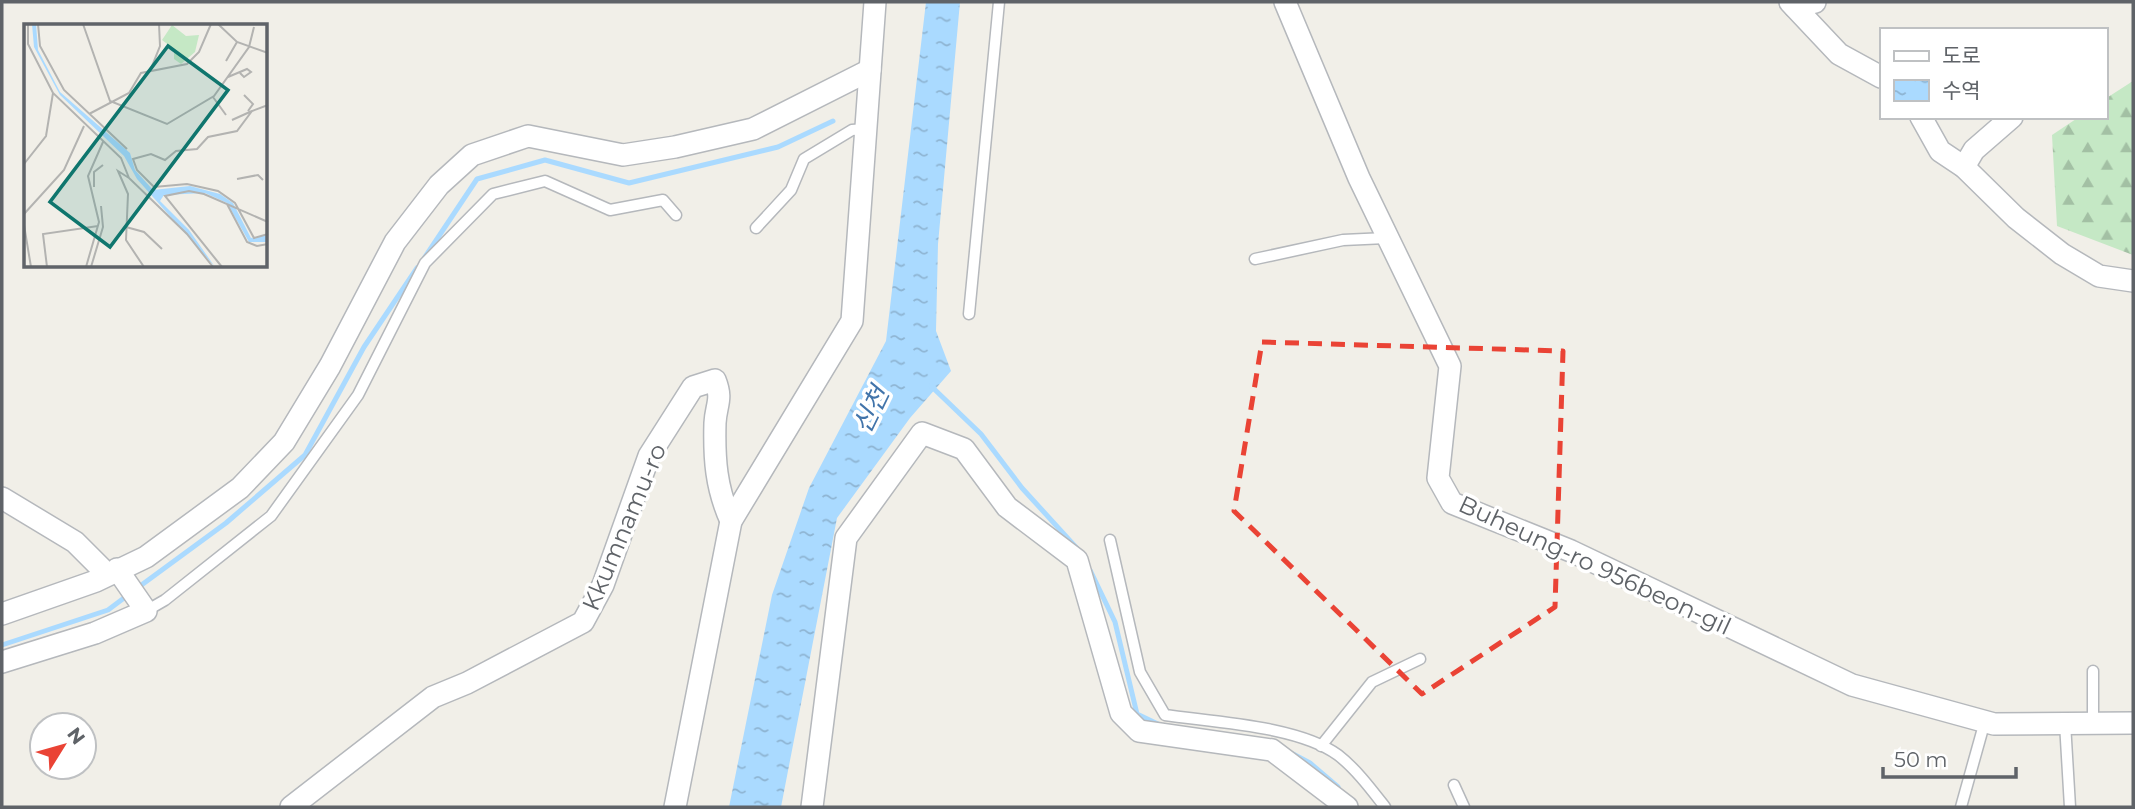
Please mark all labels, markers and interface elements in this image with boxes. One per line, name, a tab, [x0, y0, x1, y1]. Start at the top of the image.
inset map	[24, 24, 268, 268]
legend	[1880, 28, 2107, 119]
text: 도로	[1942, 43, 1981, 68]
text: 수역	[1942, 78, 1981, 103]
water label: 신천	[846, 379, 897, 439]
street label: Kkumnamu-ro	[576, 439, 672, 615]
street label: Buheung-ro 956beon-gil	[1454, 489, 1736, 641]
north arrow	[28, 711, 98, 781]
text: N	[62, 723, 90, 749]
scale bar	[1883, 736, 2016, 780]
text: 50 m	[1894, 747, 1948, 772]

